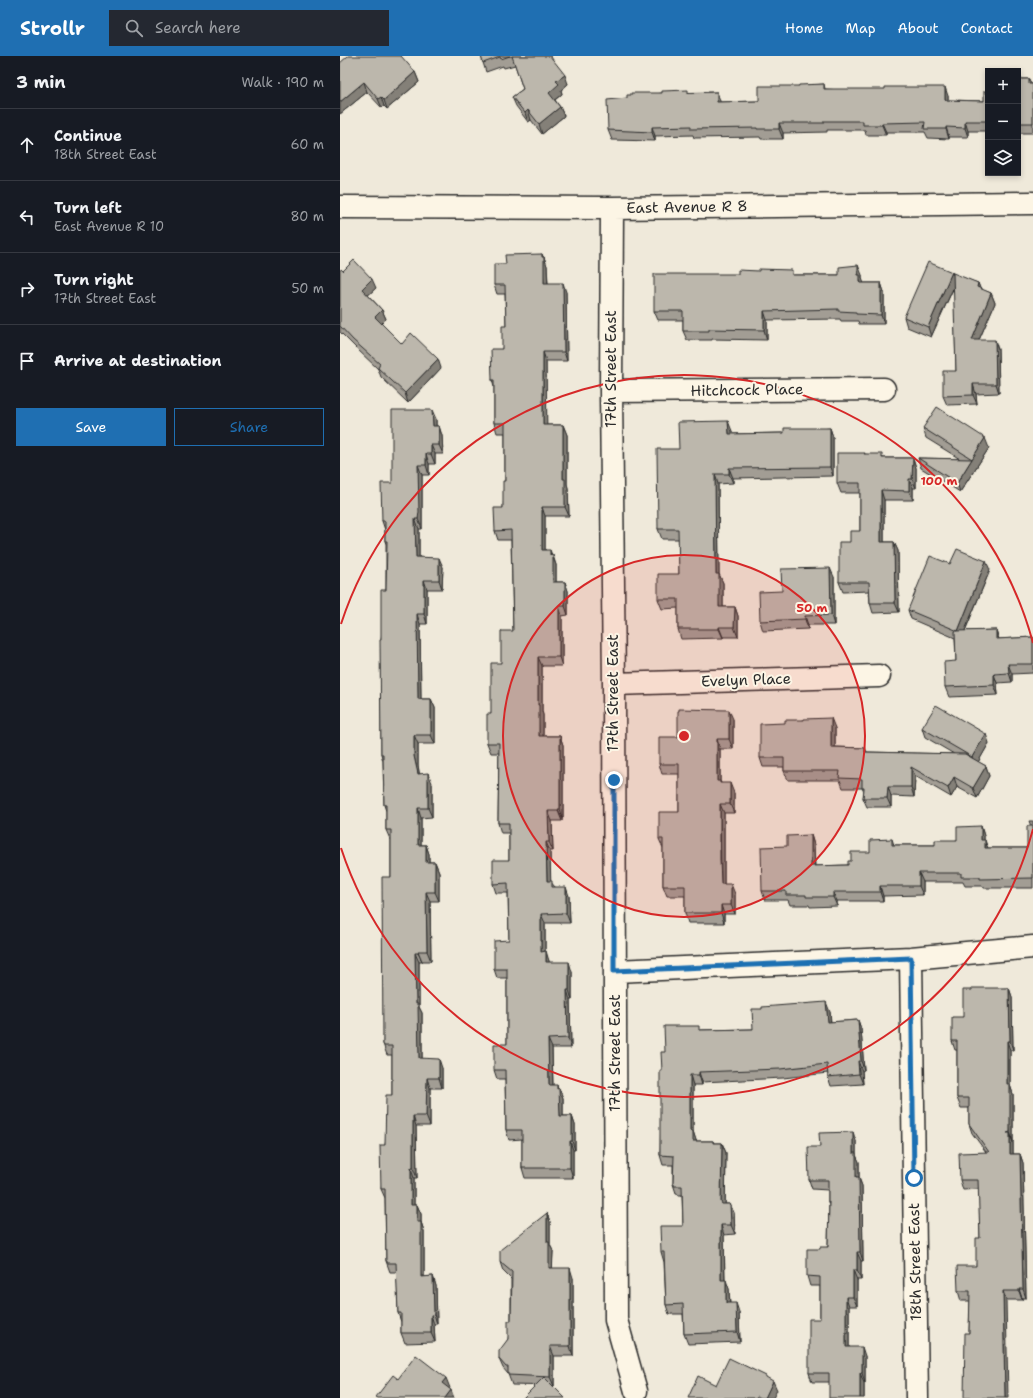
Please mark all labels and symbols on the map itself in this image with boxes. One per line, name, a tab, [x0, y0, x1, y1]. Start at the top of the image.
street label: East Avenue R 8	[626, 196, 748, 218]
street label: 17th Street East	[601, 310, 621, 428]
street label: Hitchcock Place	[690, 379, 804, 401]
text: 100 m	[921, 473, 958, 489]
text: 50 m	[797, 600, 828, 616]
street label: 17th Street East	[603, 634, 623, 752]
street label: Evelyn Place	[701, 668, 791, 692]
centre of rings	[677, 729, 691, 743]
route end	[605, 771, 623, 789]
street label: 17th Street East	[605, 994, 625, 1112]
route start	[905, 1169, 923, 1187]
street label: 18th Street East	[904, 1203, 926, 1321]

